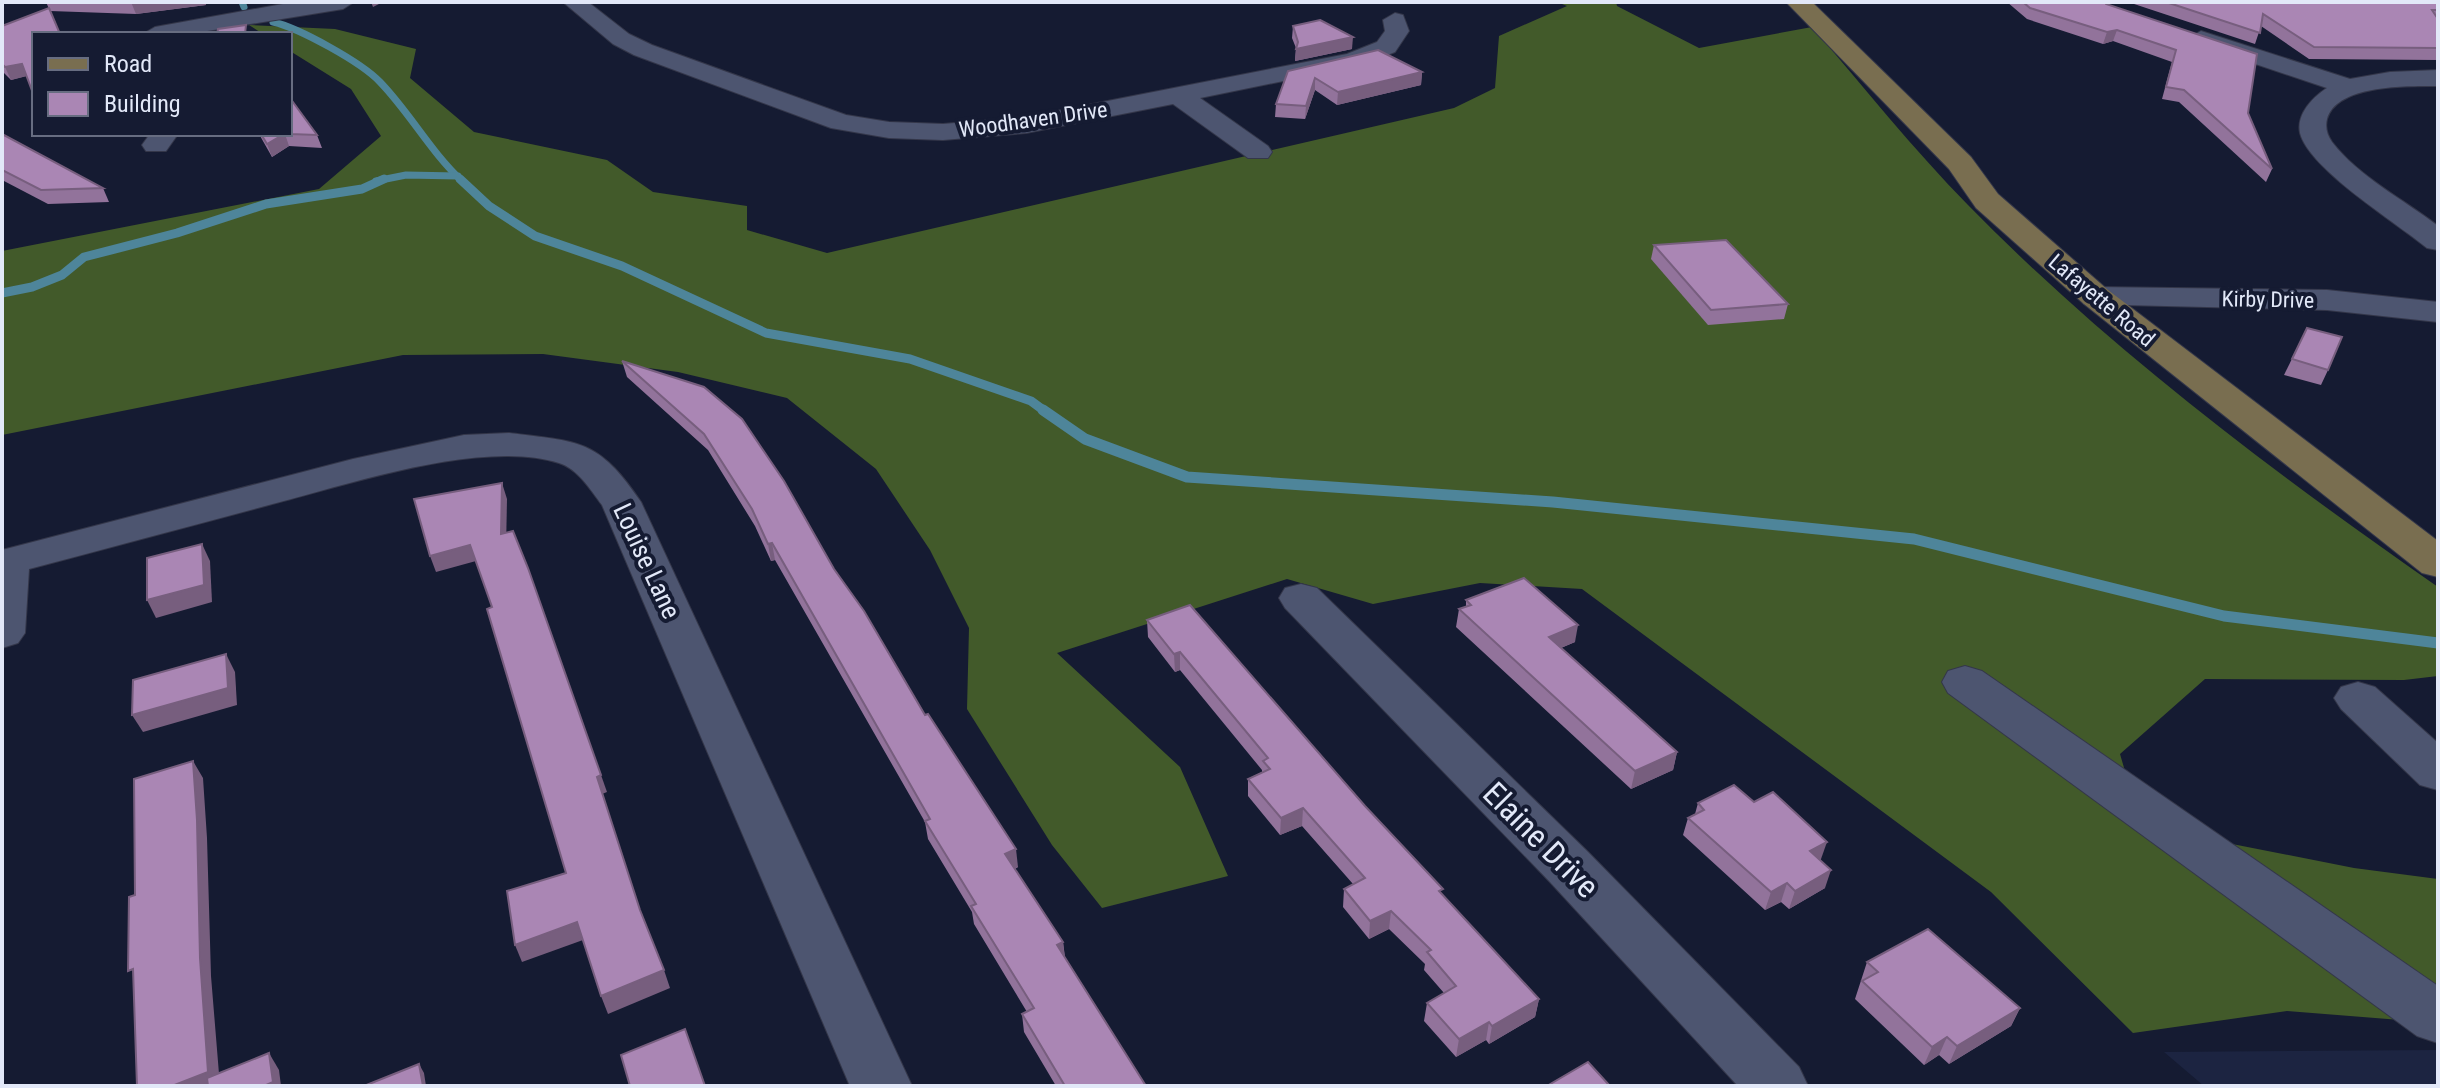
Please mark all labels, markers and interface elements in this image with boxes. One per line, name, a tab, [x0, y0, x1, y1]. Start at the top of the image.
legend	[32, 32, 292, 136]
text: Road	[104, 50, 152, 78]
text: Building	[104, 90, 181, 118]
street label: Woodhaven Drive	[957, 97, 1109, 142]
street label: Lafayette Road	[2044, 249, 2160, 352]
street label: Kirby Drive	[2221, 286, 2314, 313]
street label: Louise Lane	[607, 499, 687, 623]
street label: Elaine Drive	[1475, 774, 1607, 906]

